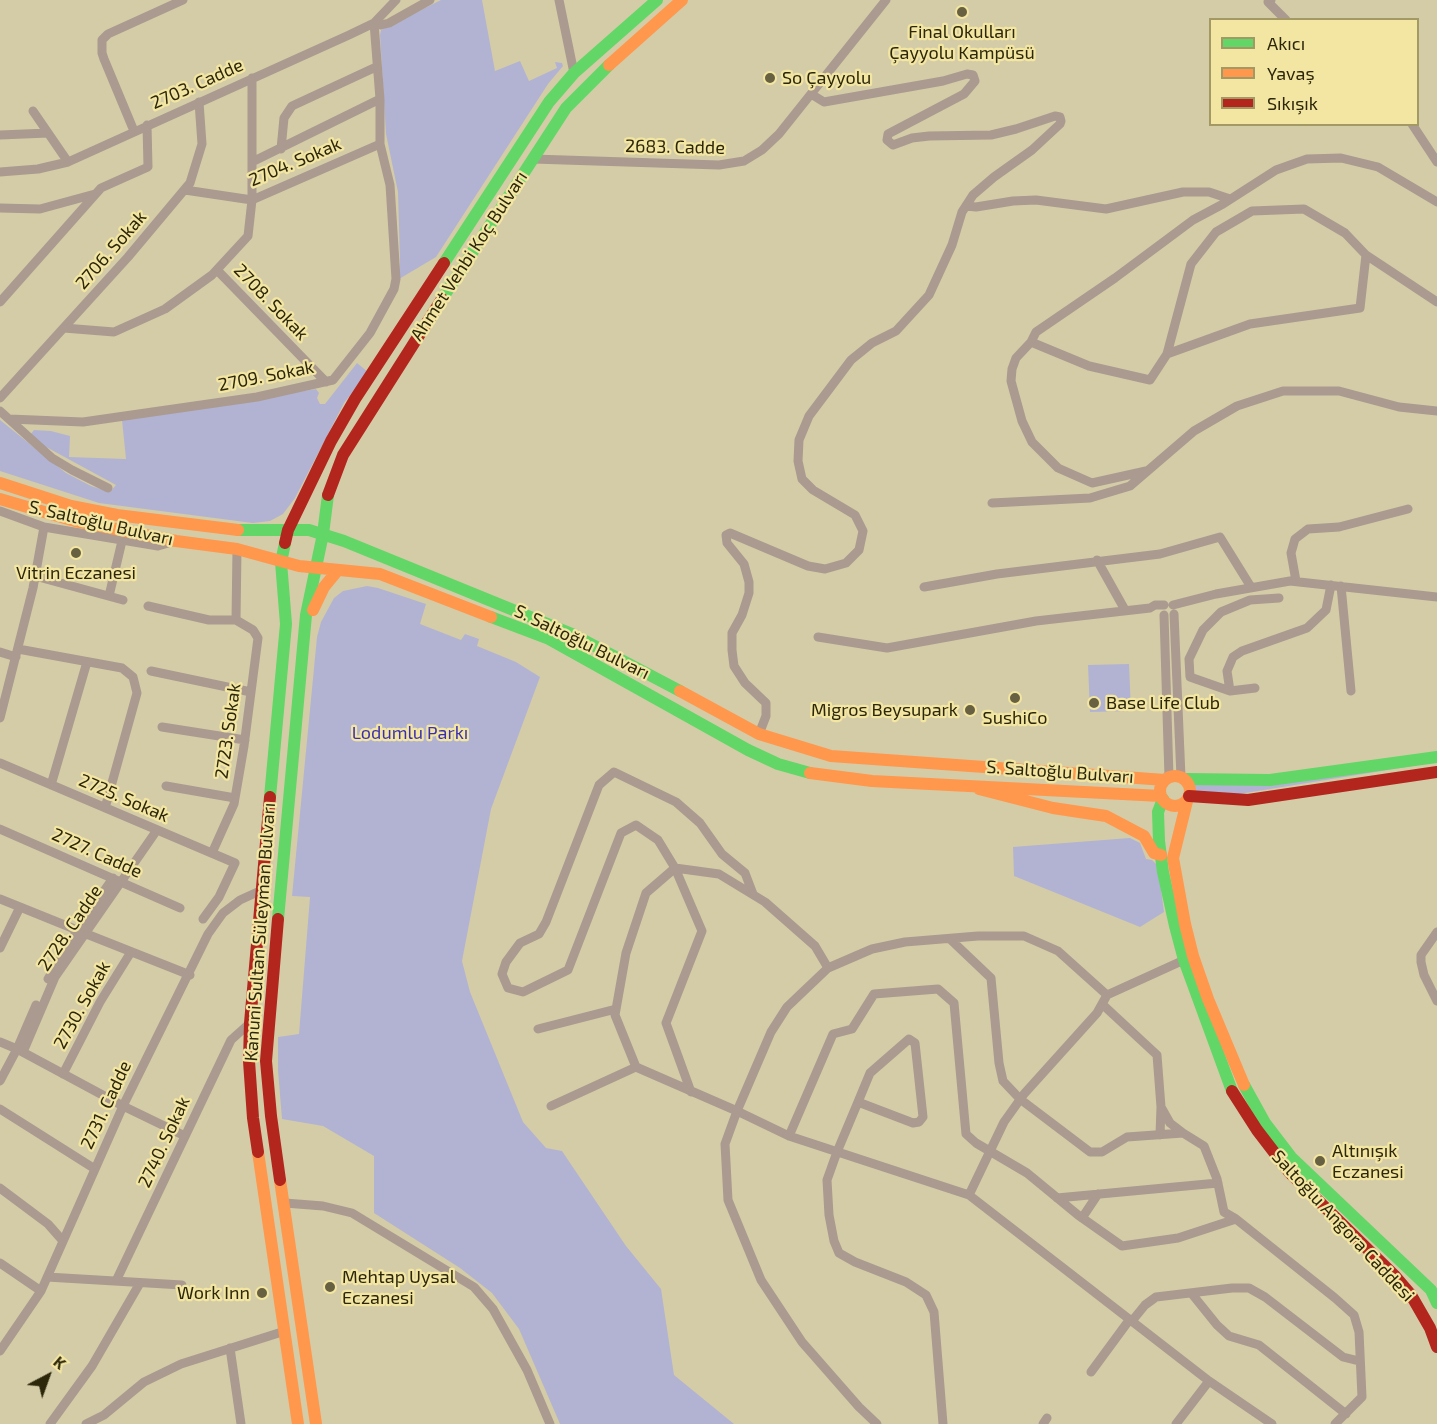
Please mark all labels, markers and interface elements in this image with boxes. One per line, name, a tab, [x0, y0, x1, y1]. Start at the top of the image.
marker: Final Okulları Çayyolu Kampüsü	[955, 5, 969, 19]
legend	[1209, 18, 1419, 126]
place label: Final Okulları Çayyolu Kampüsü	[889, 21, 1035, 63]
text: Akıcı	[1267, 32, 1305, 54]
street label: 2703. Cadde	[147, 54, 247, 114]
text: Yavaş	[1267, 62, 1315, 84]
place label: So Çayyolu	[782, 67, 871, 89]
marker: So Çayyolu	[763, 71, 777, 85]
text: Sıkışık	[1267, 92, 1318, 114]
street label: 2704. Sokak	[246, 133, 344, 191]
street label: 2683. Cadde	[625, 135, 725, 159]
street label: Ahmet Vehbi Koç Bulvarı	[406, 167, 532, 345]
street label: 2706. Sokak	[71, 206, 151, 294]
street label: 2708. Sokak	[229, 259, 313, 345]
street label: 2709. Sokak	[216, 356, 316, 396]
street label: S. Saltoğlu Bulvarı	[27, 496, 175, 550]
marker: Vitrin Eczanesi	[69, 546, 83, 560]
place label: Vitrin Eczanesi	[16, 562, 136, 584]
street label: S. Saltoğlu Bulvarı	[511, 600, 653, 684]
street label: 2723. Sokak	[211, 682, 245, 780]
marker: SushiCo	[1008, 691, 1022, 705]
place label: Base Life Club	[1106, 692, 1220, 714]
marker: Base Life Club	[1087, 696, 1101, 710]
place label: Migros Beysupark	[811, 699, 958, 721]
marker: Migros Beysupark	[963, 703, 977, 717]
place label: SushiCo	[983, 707, 1047, 729]
park label: Lodumlu Parkı	[352, 722, 468, 744]
street label: S. Saltoğlu Bulvarı	[986, 756, 1134, 788]
street label: 2725. Sokak	[76, 769, 172, 827]
street label: Kanuni Sultan Süleyman Bulvarı	[240, 802, 280, 1062]
street label: 2727. Cadde	[49, 824, 145, 882]
street label: 2728. Cadde	[33, 881, 107, 975]
street label: 2730. Sokak	[49, 957, 115, 1053]
street label: 2731. Cadde	[76, 1057, 136, 1153]
street label: 2740. Sokak	[134, 1093, 194, 1191]
place label: Altınışık Eczanesi	[1332, 1140, 1404, 1182]
street label: Saltoğlu Angora Caddesi	[1267, 1146, 1419, 1306]
marker: Altınışık Eczanesi	[1313, 1154, 1327, 1168]
place label: Mehtap Uysal Eczanesi	[342, 1266, 455, 1308]
marker: Mehtap Uysal Eczanesi	[323, 1280, 337, 1294]
place label: Work Inn	[177, 1282, 250, 1304]
marker: Work Inn	[255, 1286, 269, 1300]
north arrow	[18, 1346, 78, 1406]
text: K	[50, 1352, 70, 1373]

